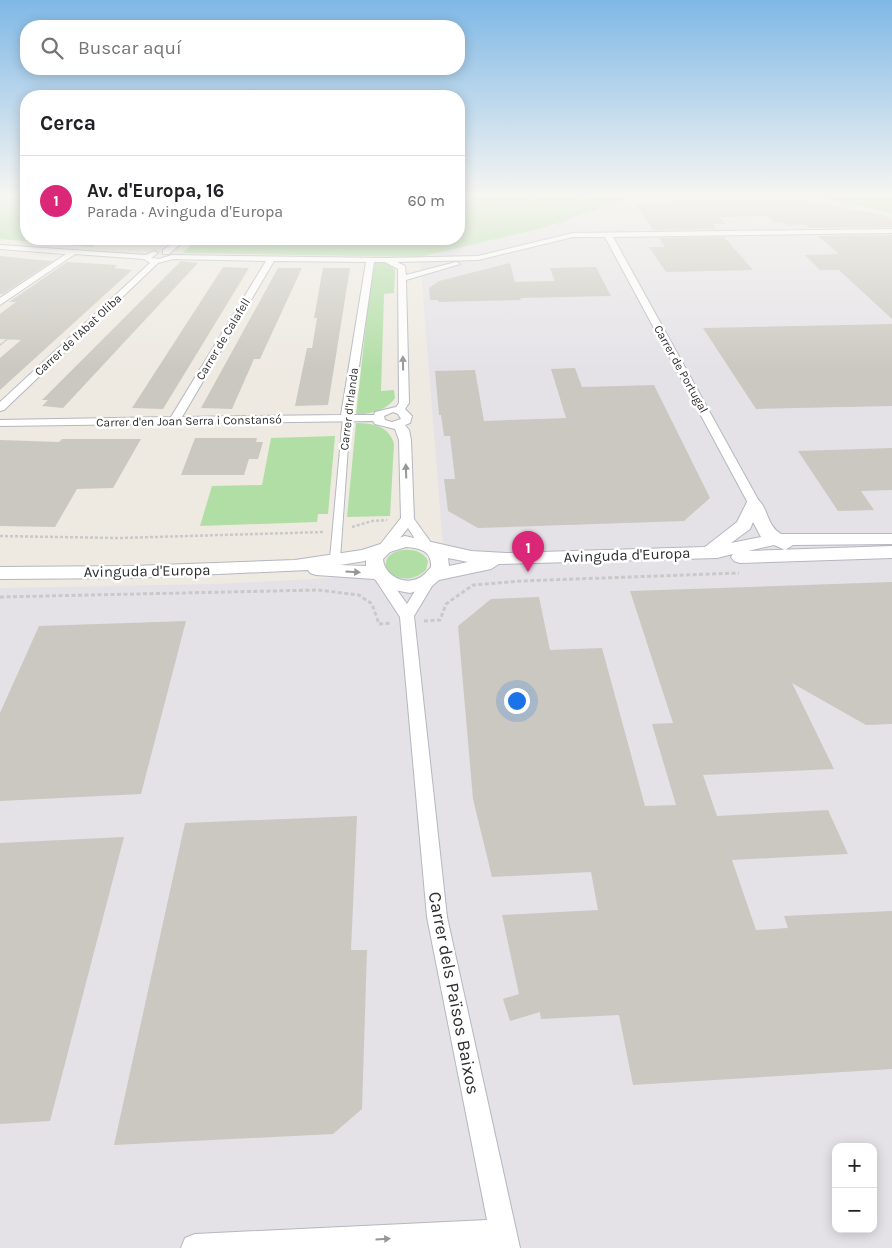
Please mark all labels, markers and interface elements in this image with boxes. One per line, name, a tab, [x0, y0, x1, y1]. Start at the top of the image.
search box	[20, 20, 465, 75]
icon: search	[38, 34, 66, 62]
text: Buscar aquí	[78, 37, 182, 59]
text: Cerca	[40, 111, 96, 135]
text: Av. d'Europa, 16	[87, 180, 224, 202]
text: 1	[53, 191, 59, 210]
text: 60 m	[408, 191, 445, 210]
text: Parada · Avinguda d'Europa	[87, 202, 283, 221]
street label: Carrer de l'Abat Oliba	[32, 291, 124, 379]
street label: Carrer de Calafell	[193, 296, 253, 382]
street label: Carrer de Portugal	[651, 323, 711, 415]
one-way arrow	[399, 355, 407, 371]
street label: Carrer d'Irlanda	[337, 367, 361, 451]
street label: Carrer d'en Joan Serra i Constansó	[96, 412, 282, 430]
one-way arrow	[402, 463, 410, 479]
pin: 1	[512, 531, 544, 572]
street label: Avinguda d'Europa	[563, 544, 691, 566]
street label: Avinguda d'Europa	[84, 561, 210, 581]
one-way arrow	[345, 568, 361, 576]
your location	[504, 688, 530, 714]
street label: Carrer dels Països Baixos	[424, 890, 484, 1096]
map controls	[832, 1143, 877, 1233]
button: +	[832, 1143, 877, 1188]
button: −	[832, 1188, 877, 1233]
one-way arrow	[376, 1234, 392, 1242]

